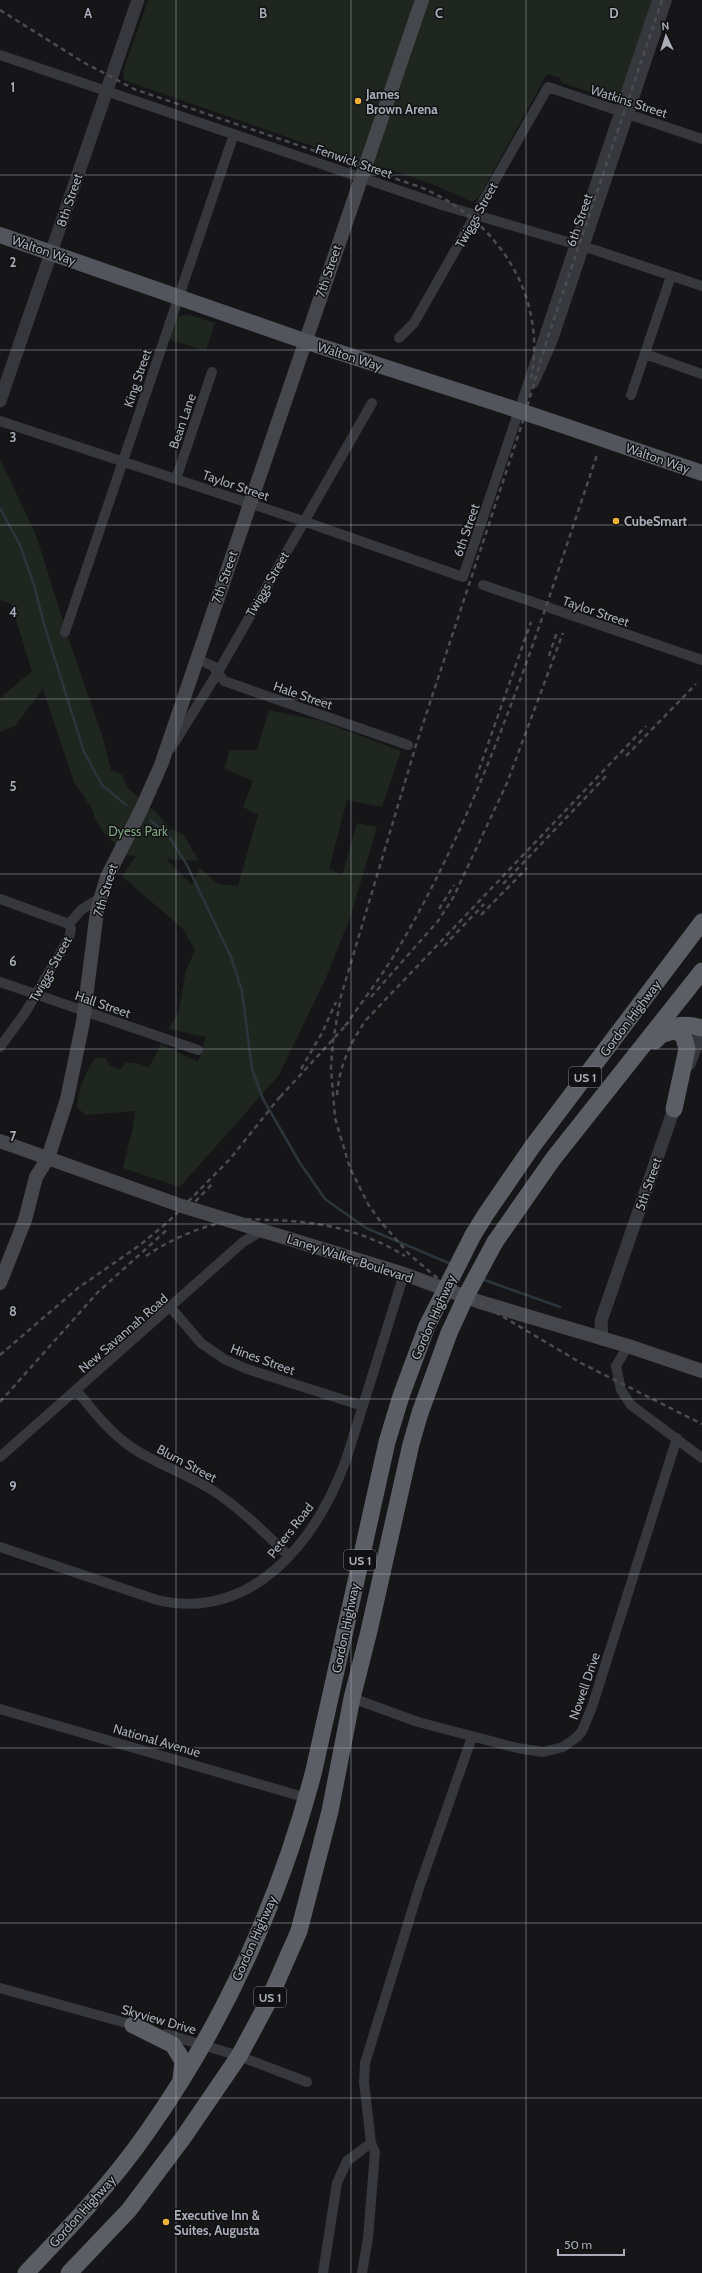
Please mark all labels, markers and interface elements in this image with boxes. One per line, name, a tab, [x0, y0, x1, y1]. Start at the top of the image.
text: A	[84, 5, 93, 21]
text: B	[259, 5, 267, 21]
text: C	[435, 5, 443, 21]
text: D	[609, 5, 619, 21]
north arrow	[646, 16, 686, 56]
text: N	[661, 19, 670, 33]
text: 1	[11, 79, 15, 95]
street label: Watkins Street	[589, 81, 670, 121]
place label: James Brown Arena	[365, 86, 438, 117]
marker: James Brown Arena	[353, 96, 363, 106]
street label: Fenwick Street	[313, 140, 395, 182]
street label: 8th Street	[52, 171, 86, 229]
street label: Twiggs Street	[451, 179, 501, 251]
street label: 6th Street	[562, 191, 596, 249]
street label: Walton Way	[10, 232, 79, 269]
street label: 7th Street	[312, 242, 345, 299]
text: 2	[10, 254, 17, 270]
street label: Walton Way	[316, 338, 385, 374]
street label: King Street	[120, 346, 155, 409]
street label: Bean Lane	[165, 391, 199, 451]
text: 3	[9, 429, 17, 445]
street label: Walton Way	[624, 440, 693, 477]
street label: Taylor Street	[201, 466, 272, 504]
street label: 6th Street	[449, 501, 483, 559]
place label: CubeSmart	[624, 513, 687, 529]
marker: CubeSmart	[611, 516, 621, 526]
street label: 7th Street	[208, 548, 241, 605]
street label: Twiggs Street	[242, 548, 292, 620]
street label: Taylor Street	[561, 592, 632, 630]
text: 4	[9, 604, 17, 620]
street label: Hale Street	[271, 677, 335, 713]
text: 5	[10, 778, 17, 794]
park label: Dyess Park	[108, 823, 168, 839]
street label: 7th Street	[89, 861, 121, 918]
street label: Twiggs Street	[25, 933, 75, 1005]
text: 6	[9, 953, 17, 969]
street label: Gordon Highway	[596, 976, 664, 1059]
street label: Hall Street	[73, 987, 133, 1021]
road number: US 1	[569, 1067, 601, 1087]
text: 7	[10, 1128, 17, 1144]
street label: 5th Street	[632, 1155, 665, 1213]
street label: Laney Walker Boulevard	[285, 1230, 415, 1286]
street label: Gordon Highway	[407, 1272, 459, 1362]
street label: New Savannah Road	[75, 1290, 171, 1376]
text: 8	[9, 1303, 17, 1319]
street label: Hines Street	[229, 1340, 298, 1378]
street label: Blum Street	[154, 1441, 220, 1486]
text: 9	[9, 1478, 17, 1494]
street label: Peters Road	[264, 1499, 316, 1561]
road number: US 1	[344, 1550, 376, 1570]
street label: Gordon Highway	[328, 1581, 362, 1674]
street label: Nowell Drive	[565, 1650, 603, 1722]
street label: National Avenue	[111, 1720, 203, 1760]
street label: Gordon Highway	[228, 1893, 280, 1983]
road number: US 1	[254, 1987, 286, 2007]
street label: Skyview Drive	[120, 2001, 199, 2037]
street label: Gordon Highway	[45, 2171, 119, 2250]
place label: Executive Inn & Suites, Augusta	[174, 2207, 261, 2238]
marker: Executive Inn & Suites, Augusta	[161, 2217, 171, 2227]
scale bar	[558, 2231, 624, 2257]
text: 50 m	[564, 2237, 592, 2252]

